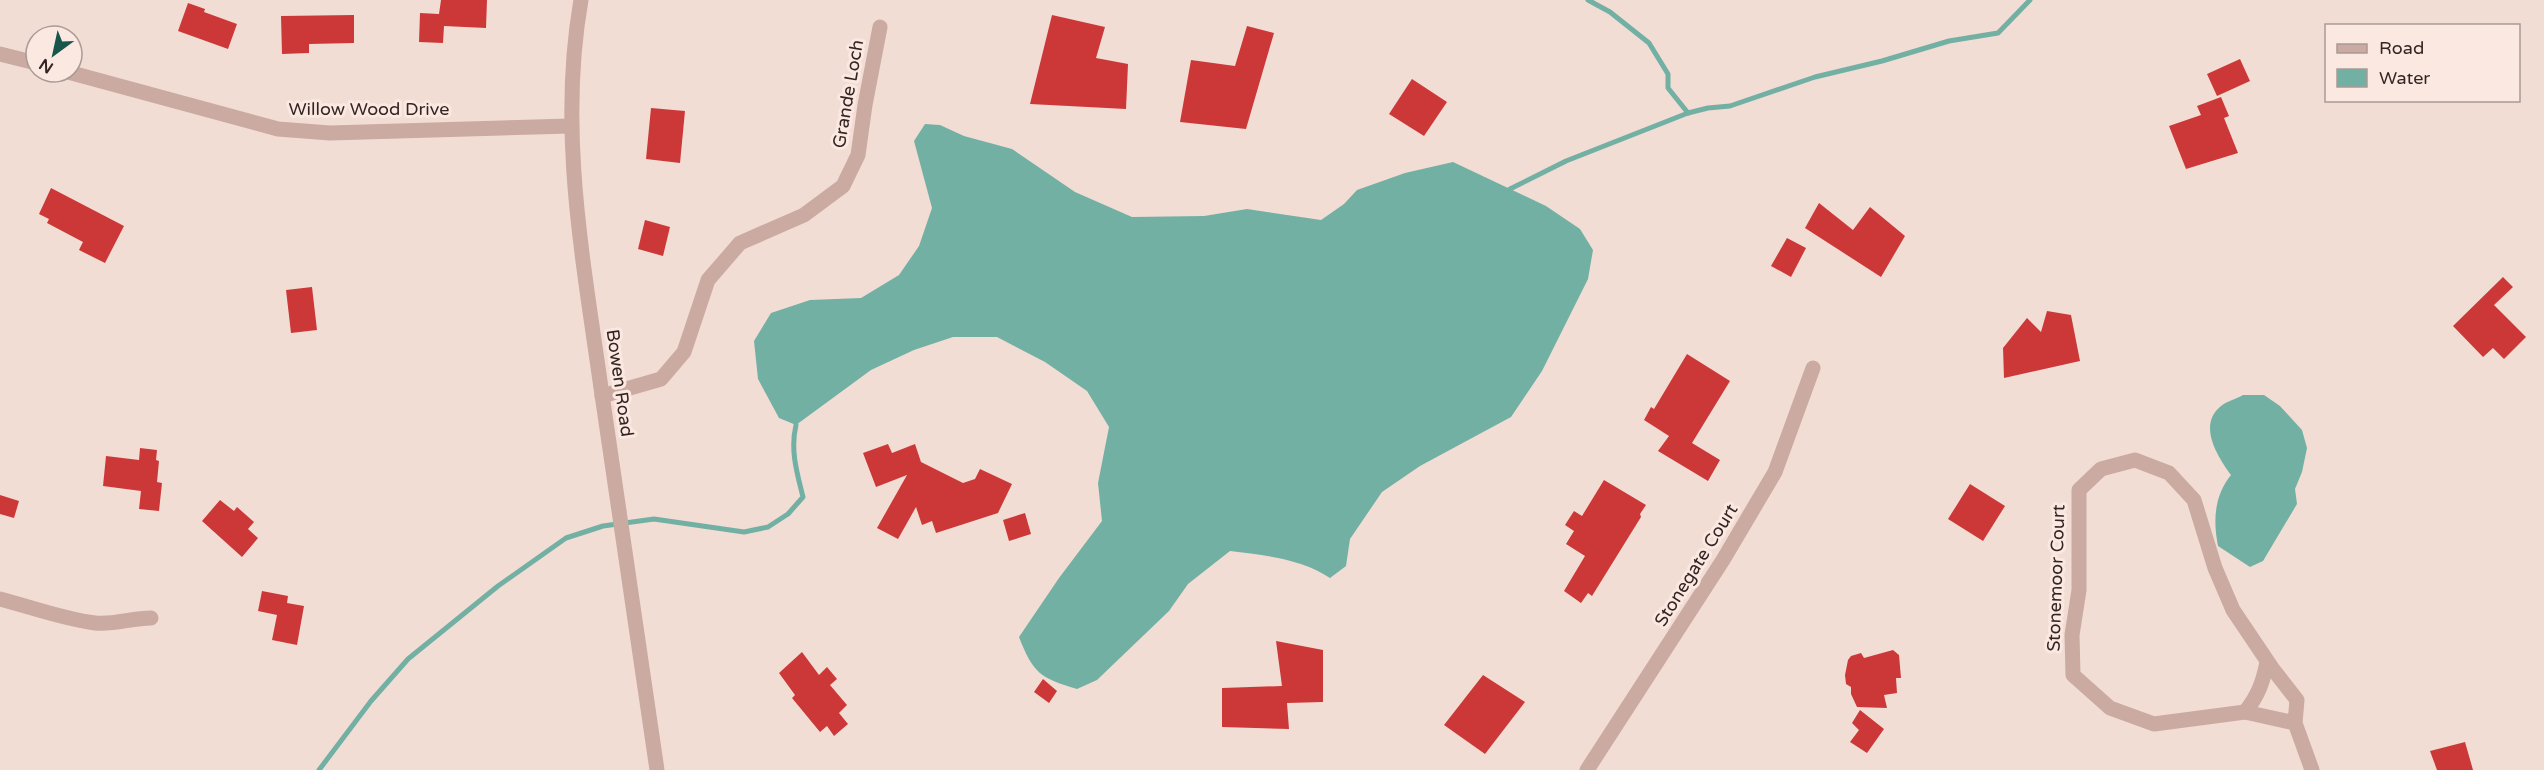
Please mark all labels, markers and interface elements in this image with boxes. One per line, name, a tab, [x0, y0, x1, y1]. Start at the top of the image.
north arrow	[24, 24, 84, 84]
legend	[2325, 24, 2520, 102]
text: Road	[2379, 37, 2424, 59]
street label: Grande Loch	[828, 38, 868, 150]
text: N	[36, 54, 57, 78]
text: Water	[2379, 67, 2430, 89]
street label: Willow Wood Drive	[289, 98, 449, 120]
street label: Bowen Road	[602, 328, 638, 438]
street label: Stonegate Court	[1649, 500, 1743, 630]
street label: Stonemoor Court	[2042, 504, 2070, 652]

